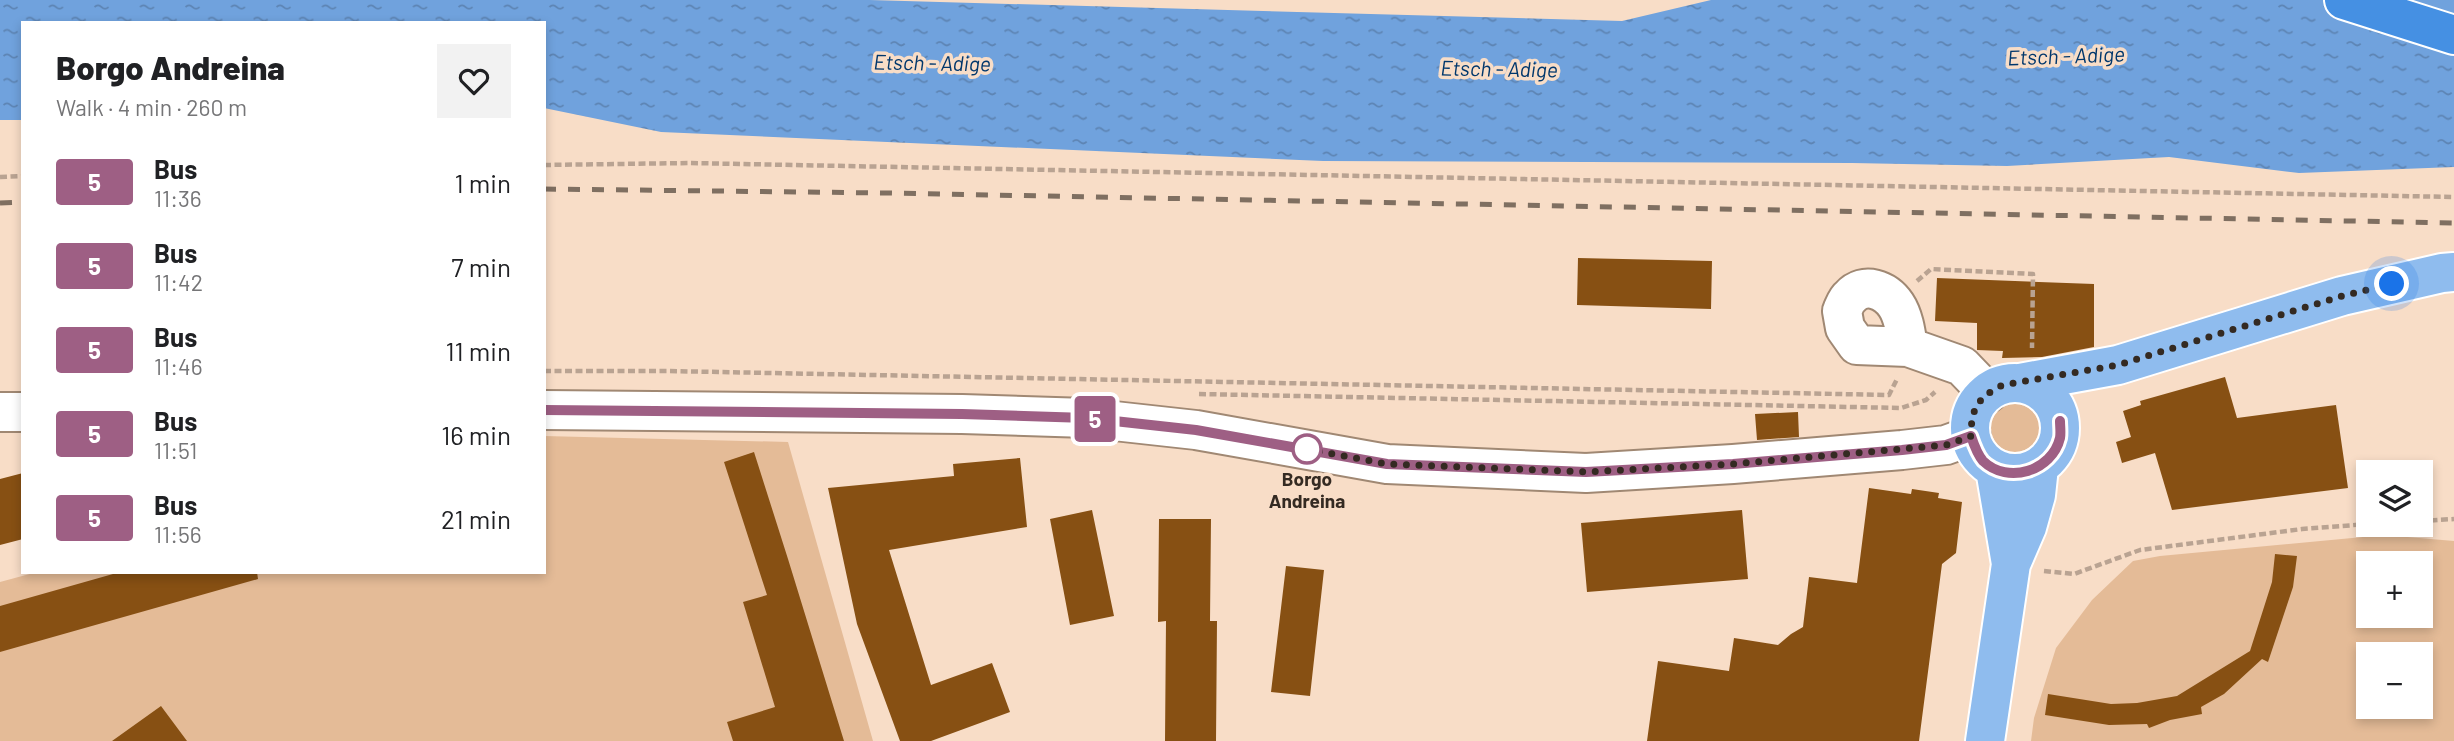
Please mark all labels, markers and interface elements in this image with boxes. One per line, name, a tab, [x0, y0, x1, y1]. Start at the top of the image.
water label: Etsch - Adige	[2007, 40, 2125, 70]
button: heart	[437, 44, 511, 118]
text: Borgo Andreina	[56, 47, 285, 87]
water label: Etsch - Adige	[873, 48, 991, 76]
water label: Etsch - Adige	[1440, 54, 1558, 82]
text: Walk · 4 min · 260 m	[56, 93, 247, 121]
text: Bus	[154, 153, 197, 184]
text: 5	[88, 167, 101, 196]
text: 1 min	[455, 167, 511, 198]
text: 11:36	[154, 184, 202, 212]
text: Bus	[154, 237, 197, 268]
text: 5	[88, 251, 101, 280]
text: 7 min	[451, 251, 511, 282]
your location	[2374, 266, 2409, 301]
text: 11:42	[154, 268, 203, 296]
text: Bus	[154, 321, 197, 352]
text: 5	[88, 335, 101, 364]
text: 11 min	[445, 335, 511, 366]
text: 11:46	[154, 352, 202, 380]
line badge: 5	[1072, 396, 1118, 442]
text: 5	[1089, 404, 1101, 433]
text: Bus	[154, 405, 197, 436]
text: 5	[88, 419, 101, 448]
text: 16 min	[441, 419, 511, 450]
marker: Borgo Andreina	[1292, 434, 1322, 464]
text: 11:51	[154, 436, 197, 464]
map controls	[2356, 460, 2433, 719]
button: layers	[2356, 460, 2433, 537]
place label: Borgo Andreina	[1269, 467, 1345, 512]
text: Bus	[154, 489, 197, 520]
text: 5	[88, 503, 101, 532]
text: 21 min	[441, 503, 511, 534]
text: 11:56	[154, 520, 202, 548]
button: +	[2356, 551, 2433, 628]
button: −	[2356, 642, 2433, 719]

